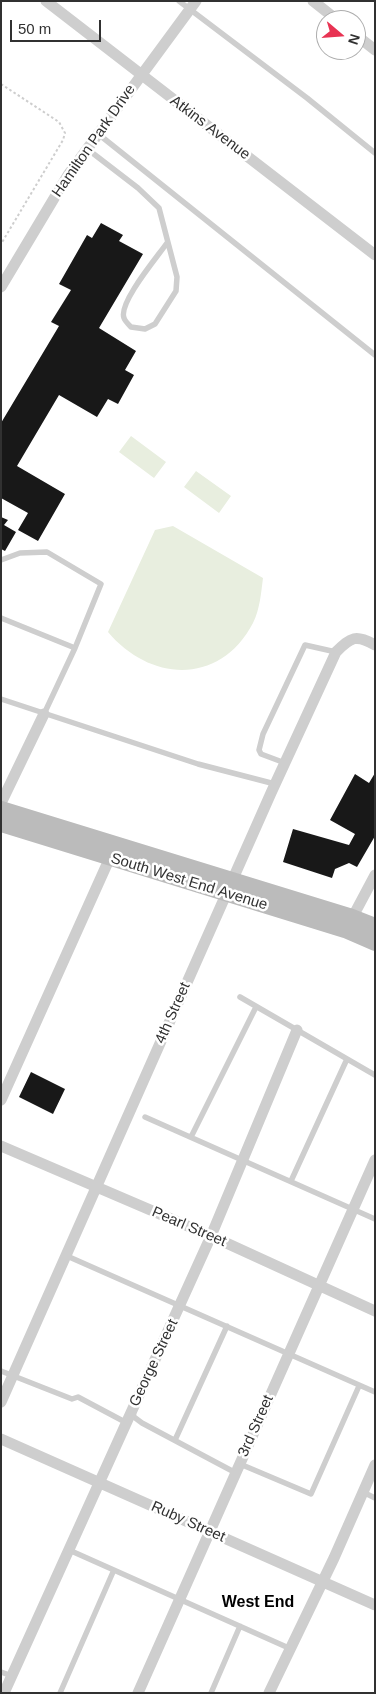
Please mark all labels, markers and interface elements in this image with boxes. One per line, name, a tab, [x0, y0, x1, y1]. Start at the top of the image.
scale bar	[12, 10, 104, 42]
north arrow	[316, 10, 366, 60]
text: 50 m	[18, 20, 51, 37]
text: N	[345, 32, 363, 47]
street label: Hamilton Park Drive	[48, 81, 140, 201]
street label: Atkins Avenue	[166, 92, 254, 164]
street label: South West End Avenue	[108, 850, 270, 914]
street label: 4th Street	[152, 980, 194, 1046]
street label: Pearl Street	[149, 1203, 229, 1251]
street label: George Street	[126, 1317, 182, 1409]
street label: 3rd Street	[234, 1392, 278, 1460]
street label: Ruby Street	[148, 1498, 228, 1546]
district label: West End	[222, 1593, 294, 1613]

